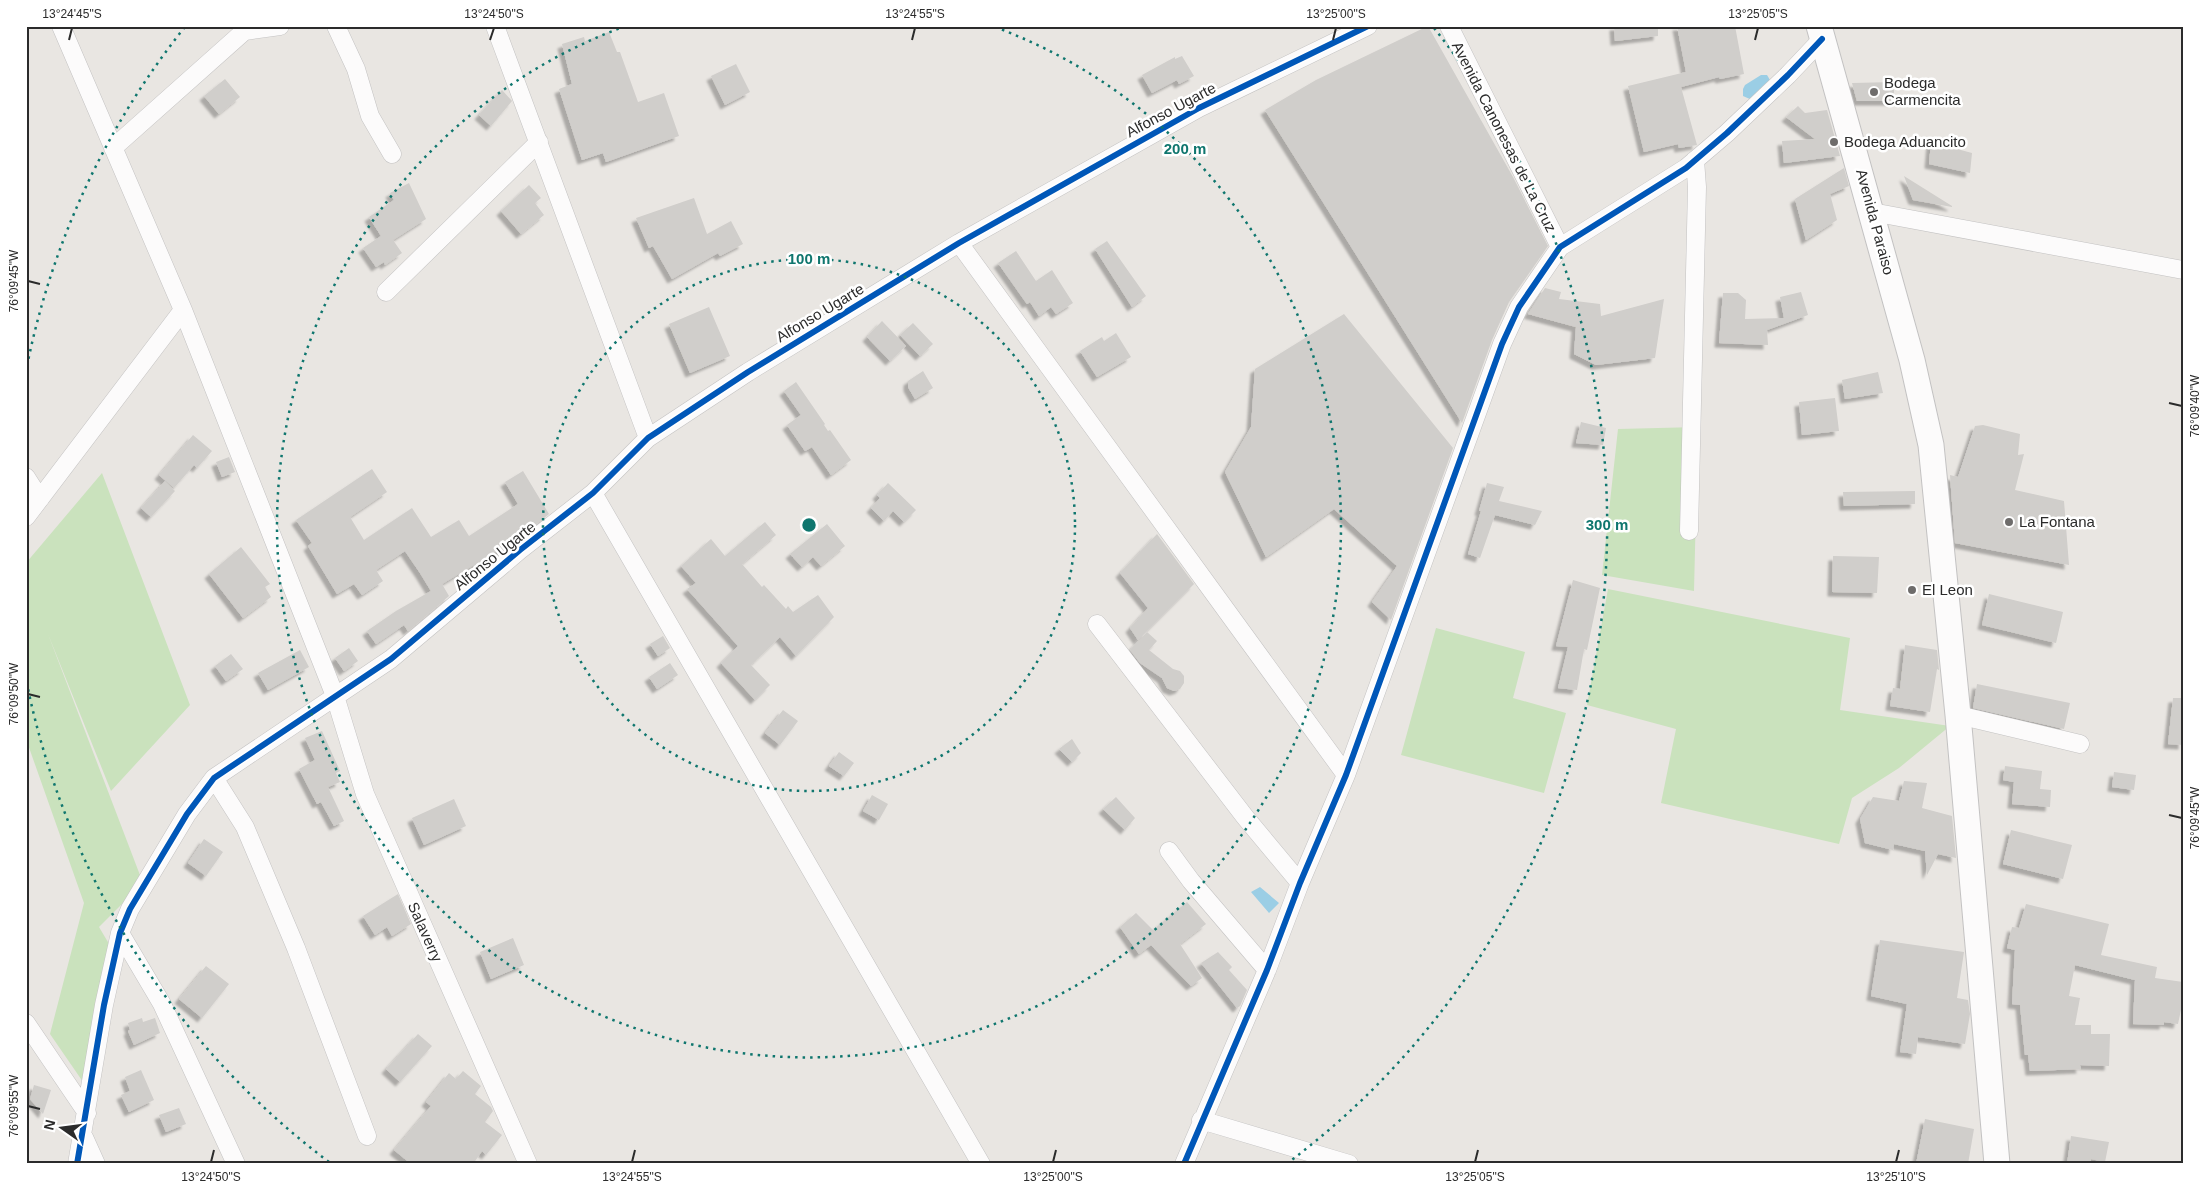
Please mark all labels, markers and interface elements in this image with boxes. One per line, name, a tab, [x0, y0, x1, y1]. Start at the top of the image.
text: 13°24'45"S	[42, 7, 102, 21]
text: 13°24'50"S	[464, 7, 524, 21]
text: 13°24'55"S	[885, 7, 945, 21]
text: 13°25'00"S	[1306, 7, 1366, 21]
text: 13°25'05"S	[1728, 7, 1788, 21]
street label: Avenida Canonesas de La Cruz	[1449, 39, 1560, 235]
place label: Bodega Carmencita	[1884, 74, 1961, 108]
street label: Alfonso Ugarte	[1123, 79, 1219, 140]
marker: Bodega Carmencita	[1868, 86, 1880, 98]
place label: Bodega Aduancito	[1844, 133, 1966, 150]
marker: Bodega Aduancito	[1828, 136, 1840, 148]
text: 200 m	[1164, 140, 1206, 157]
street label: Avenida Paraiso	[1853, 167, 1898, 277]
text: 76°09'45"W	[7, 249, 21, 312]
text: 100 m	[788, 250, 830, 267]
street label: Alfonso Ugarte	[773, 280, 867, 345]
text: 76°09'40"W	[2188, 374, 2202, 437]
place label: La Fontana	[2019, 513, 2096, 530]
centre of rings	[800, 516, 818, 534]
text: 300 m	[1586, 516, 1628, 533]
marker: La Fontana	[2003, 516, 2015, 528]
street label: Alfonso Ugarte	[451, 518, 539, 593]
place label: El Leon	[1922, 581, 1973, 598]
marker: El Leon	[1906, 584, 1918, 596]
text: 76°09'50"W	[7, 662, 21, 725]
text: 76°09'45"W	[2188, 786, 2202, 849]
street label: Salaverry	[405, 899, 446, 965]
text: 76°09'55"W	[7, 1074, 21, 1137]
north arrow	[38, 1102, 88, 1152]
text: N	[40, 1118, 58, 1132]
text: 13°24'50"S	[181, 1170, 241, 1184]
text: 13°24'55"S	[602, 1170, 662, 1184]
text: 13°25'00"S	[1023, 1170, 1083, 1184]
text: 13°25'05"S	[1445, 1170, 1505, 1184]
text: 13°25'10"S	[1866, 1170, 1926, 1184]

